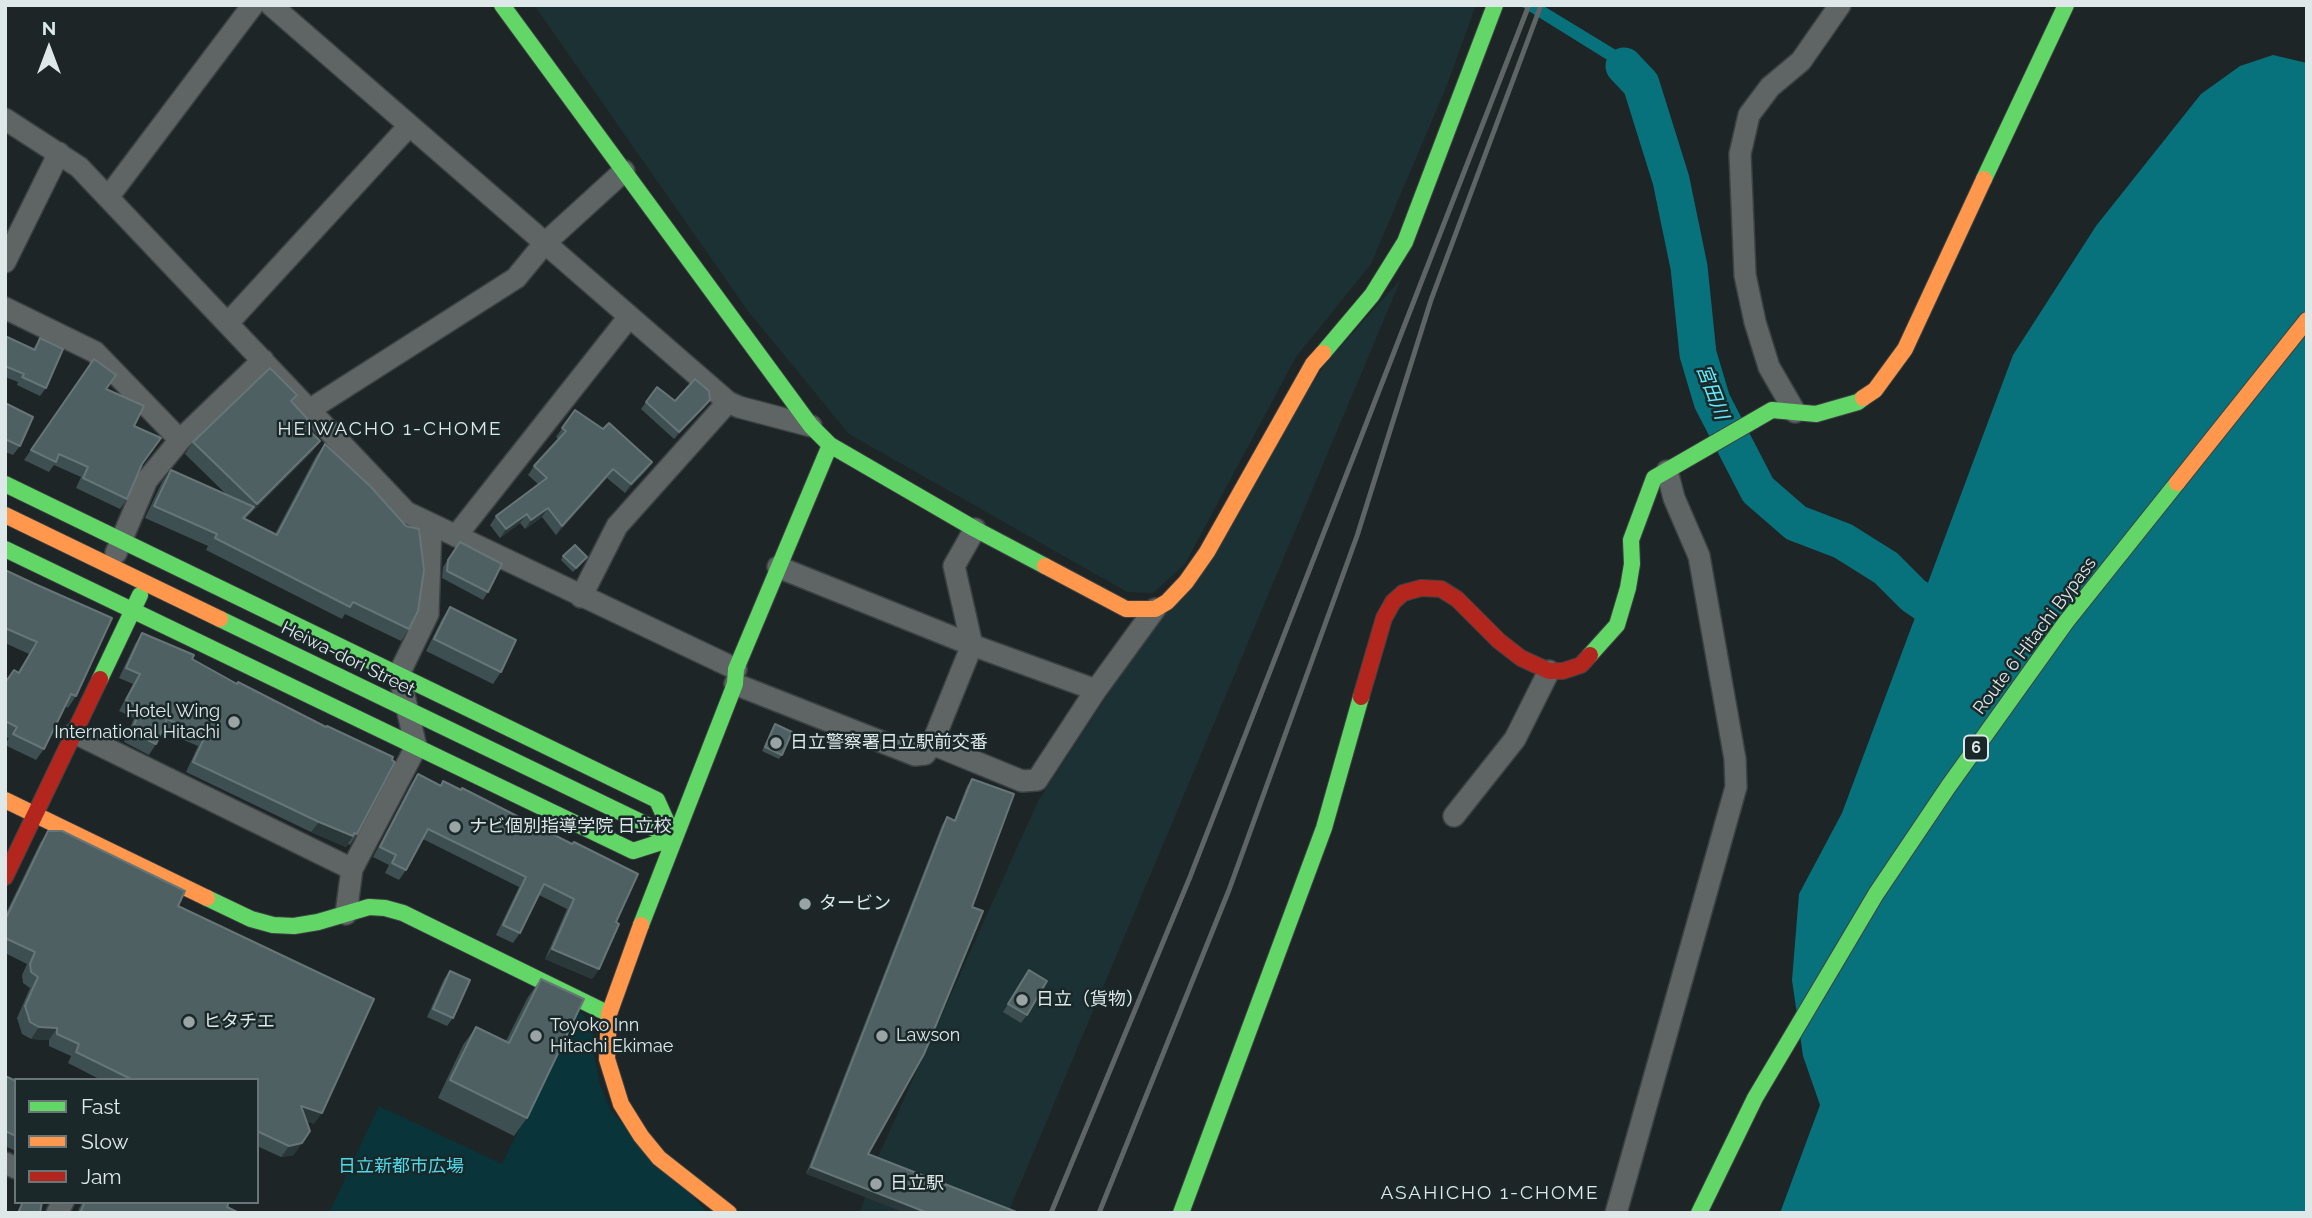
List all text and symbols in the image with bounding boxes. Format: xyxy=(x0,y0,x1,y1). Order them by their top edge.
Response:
north arrow xyxy=(14,14,84,84)
text: N xyxy=(42,17,56,39)
water label: 宮田川 xyxy=(1691,361,1733,423)
district label: HEIWACHO 1-CHOME xyxy=(279,418,501,440)
street label: Route 6 Hitachi Bypass xyxy=(1969,553,2101,719)
street label: Heiwa-dori Street xyxy=(278,617,418,701)
place label: Hotel Wing International Hitachi xyxy=(54,701,220,744)
marker: Hotel Wing International Hitachi xyxy=(226,714,242,730)
place label: 日立警察署日立駅前交番 xyxy=(790,732,988,754)
marker: 日立警察署日立駅前交番 xyxy=(768,735,784,751)
road number: 6 xyxy=(1964,736,1988,761)
place label: ナビ個別指導学院 日立校 xyxy=(469,816,672,838)
marker: ナビ個別指導学院 日立校 xyxy=(447,819,463,835)
place label: タービン xyxy=(819,893,891,915)
marker: タービン xyxy=(797,896,813,912)
place label: 日立（貨物） xyxy=(1036,989,1144,1011)
marker: 日立（貨物） xyxy=(1014,992,1030,1008)
place label: ヒタチエ xyxy=(203,1011,275,1033)
marker: ヒタチエ xyxy=(181,1014,197,1030)
place label: Toyoko Inn Hitachi Ekimae xyxy=(550,1015,673,1058)
place label: Lawson xyxy=(896,1025,960,1047)
marker: Toyoko Inn Hitachi Ekimae xyxy=(528,1028,544,1044)
marker: Lawson xyxy=(874,1028,890,1044)
legend xyxy=(14,1078,259,1204)
text: Fast xyxy=(81,1094,121,1119)
text: Slow xyxy=(81,1129,129,1154)
park label: 日立新都市広場 xyxy=(338,1156,464,1178)
text: Jam xyxy=(81,1164,122,1189)
place label: 日立駅 xyxy=(890,1173,944,1195)
marker: 日立駅 xyxy=(868,1176,884,1192)
district label: ASAHICHO 1-CHOME xyxy=(1382,1182,1598,1204)

